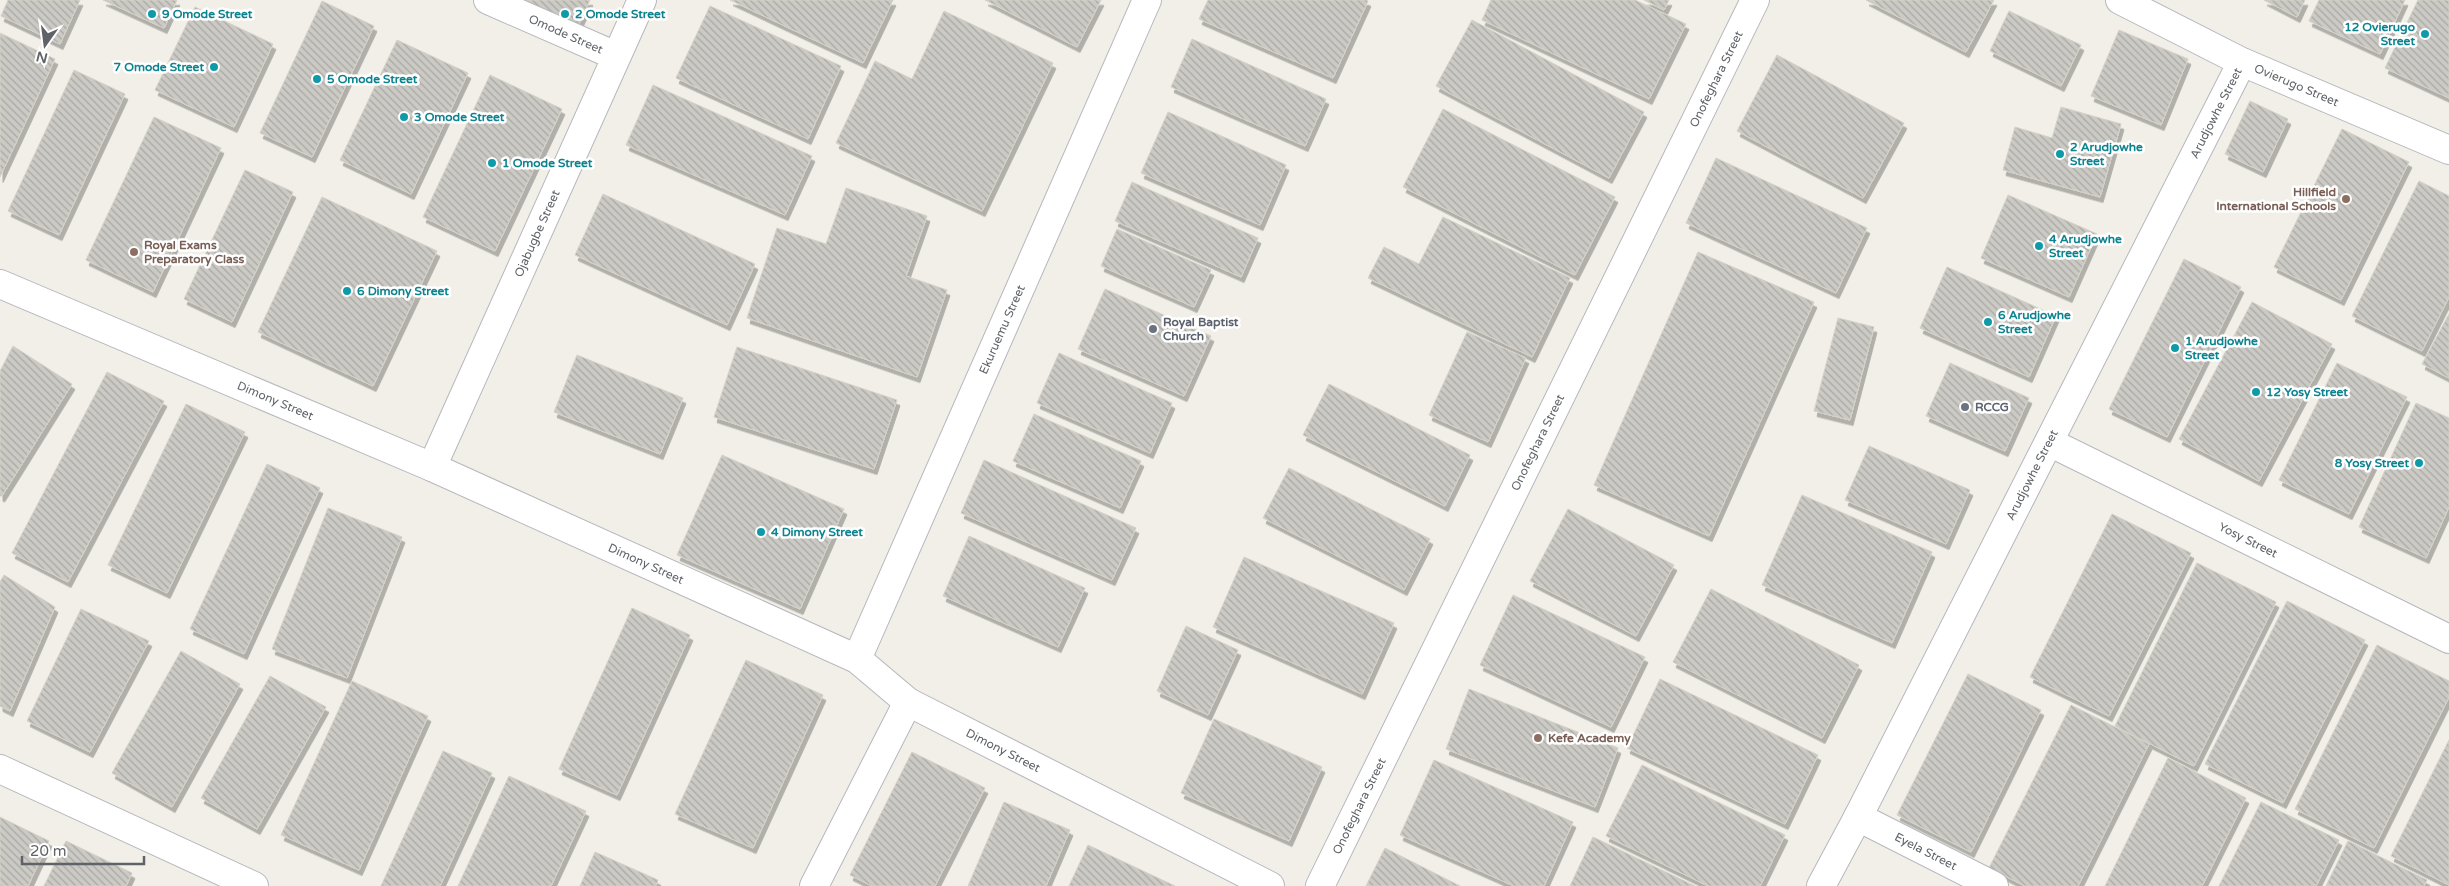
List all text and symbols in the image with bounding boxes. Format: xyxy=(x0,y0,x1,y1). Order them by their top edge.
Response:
place label: 9 Omode Street xyxy=(162,7,253,21)
place label: 2 Omode Street xyxy=(575,7,666,21)
marker: 9 Omode Street xyxy=(146,8,158,20)
marker: 2 Omode Street xyxy=(559,8,571,20)
street label: Omode Street xyxy=(527,12,606,57)
north arrow xyxy=(20,20,70,70)
place label: 12 Ovierugo Street xyxy=(2344,20,2415,48)
street label: Onofeghara Street xyxy=(1687,28,1746,130)
marker: 12 Ovierugo Street xyxy=(2419,28,2431,40)
text: N xyxy=(34,48,49,67)
place label: 7 Omode Street xyxy=(114,60,204,74)
marker: 7 Omode Street xyxy=(208,61,220,73)
street label: Ovierugo Street xyxy=(2252,61,2341,109)
street label: Arudjowhe Street xyxy=(2187,65,2245,161)
place label: 5 Omode Street xyxy=(327,72,418,86)
marker: 5 Omode Street xyxy=(311,73,323,85)
place label: 3 Omode Street xyxy=(414,110,505,124)
marker: 3 Omode Street xyxy=(398,111,410,123)
place label: 2 Arudjowhe Street xyxy=(2070,140,2143,168)
marker: 2 Arudjowhe Street xyxy=(2054,148,2066,160)
place label: 1 Omode Street xyxy=(502,156,593,170)
marker: 1 Omode Street xyxy=(486,157,498,169)
place label: Hillfield International Schools xyxy=(2216,185,2336,213)
street label: Ojabugbe Street xyxy=(511,188,563,279)
marker: Hillfield International Schools xyxy=(2340,193,2352,205)
place label: 4 Arudjowhe Street xyxy=(2049,232,2122,260)
place label: Royal Exams Preparatory Class xyxy=(144,238,244,267)
marker: 4 Arudjowhe Street xyxy=(2033,240,2045,252)
marker: Royal Exams Preparatory Class xyxy=(128,246,140,258)
street label: Ekuruemu Street xyxy=(976,282,1028,376)
place label: 6 Dimony Street xyxy=(357,284,449,299)
marker: 6 Dimony Street xyxy=(341,285,353,297)
place label: 6 Arudjowhe Street xyxy=(1998,308,2071,336)
place label: Royal Baptist Church xyxy=(1163,315,1239,343)
marker: 6 Arudjowhe Street xyxy=(1982,316,1994,328)
marker: Royal Baptist Church xyxy=(1147,323,1159,335)
place label: 1 Arudjowhe Street xyxy=(2185,334,2258,362)
marker: 1 Arudjowhe Street xyxy=(2169,342,2181,354)
street label: Dimony Street xyxy=(235,378,316,423)
place label: 12 Yosy Street xyxy=(2266,385,2348,400)
marker: 12 Yosy Street xyxy=(2250,386,2262,398)
street label: Onofeghara Street xyxy=(1508,392,1567,493)
place label: RCCG xyxy=(1975,400,2009,414)
marker: RCCG xyxy=(1959,401,1971,413)
street label: Arudjowhe Street xyxy=(2003,427,2061,523)
place label: 8 Yosy Street xyxy=(2335,456,2409,471)
marker: 8 Yosy Street xyxy=(2413,457,2425,469)
street label: Yosy Street xyxy=(2216,520,2280,561)
place label: 4 Dimony Street xyxy=(771,525,863,540)
marker: 4 Dimony Street xyxy=(755,526,767,538)
street label: Dimony Street xyxy=(606,541,686,587)
street label: Dimony Street xyxy=(964,726,1043,775)
place label: Kefe Academy xyxy=(1548,731,1631,746)
marker: Kefe Academy xyxy=(1532,732,1544,744)
street label: Onofeghara Street xyxy=(1330,755,1389,857)
street label: Eyela Street xyxy=(1892,830,1960,873)
scale bar xyxy=(22,834,145,866)
text: 20 m xyxy=(30,842,67,860)

